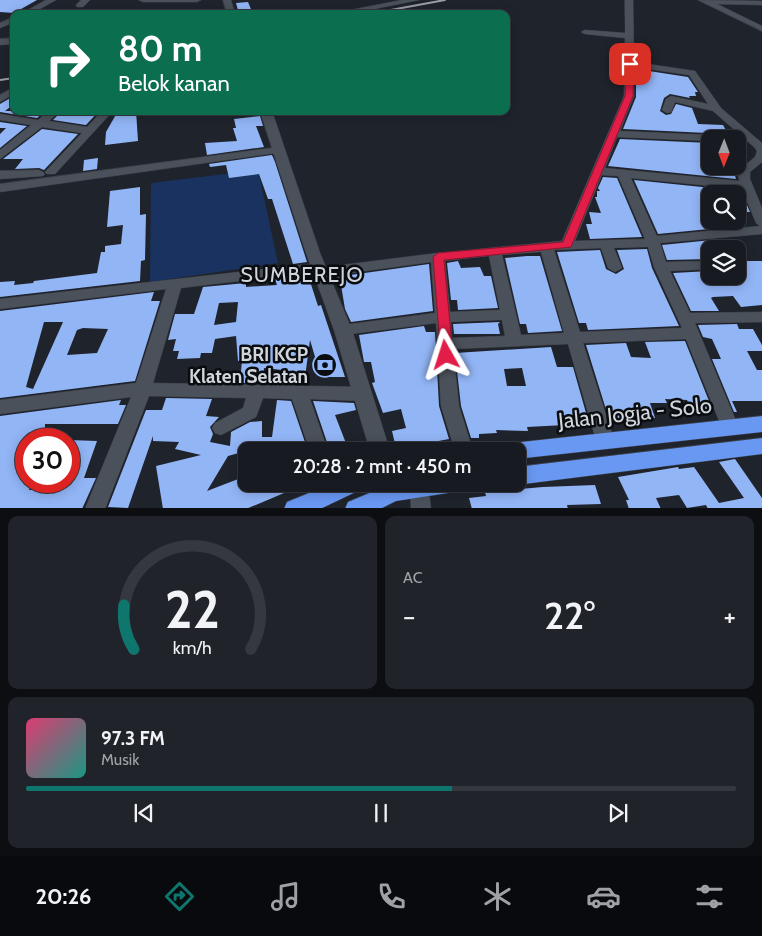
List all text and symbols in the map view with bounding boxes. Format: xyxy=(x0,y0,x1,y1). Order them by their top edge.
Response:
text: 80 m xyxy=(118,27,202,70)
icon: right xyxy=(35,30,100,95)
pin xyxy=(609,43,651,85)
icon: arrive xyxy=(616,50,644,78)
text: Belok kanan xyxy=(118,70,230,97)
north arrow xyxy=(701,130,746,175)
map controls xyxy=(701,130,746,285)
button: search xyxy=(701,185,746,230)
button: layers xyxy=(701,240,746,285)
district label: SUMBEREJO xyxy=(240,262,364,287)
position arrow xyxy=(419,328,471,380)
place label: BRI KCP Klaten Selatan xyxy=(189,343,308,388)
bank icon: BRI KCP Klaten Selatan xyxy=(312,352,338,378)
street label: Jalan Jogja - Solo xyxy=(556,392,713,435)
speed limit sign: 30 xyxy=(15,428,80,493)
text: 20:28 · 2 mnt · 450 m xyxy=(293,455,471,478)
text: AC xyxy=(403,568,423,587)
text: 22 xyxy=(165,578,220,641)
text: 22° xyxy=(544,592,595,639)
text: − xyxy=(403,599,415,633)
text: + xyxy=(724,599,736,633)
text: km/h xyxy=(173,637,212,658)
text: 97.3 FM xyxy=(101,727,165,750)
text: Musik xyxy=(101,750,139,769)
icon: previous xyxy=(130,799,158,827)
icon: pause xyxy=(367,799,395,827)
icon: next xyxy=(604,799,632,827)
icon: directions xyxy=(162,879,197,914)
icon: music xyxy=(268,879,303,914)
icon: phone xyxy=(374,879,409,914)
icon: climate xyxy=(480,879,515,914)
icon: car xyxy=(586,879,621,914)
icon: filters xyxy=(692,879,727,914)
text: 20:26 xyxy=(35,883,91,910)

